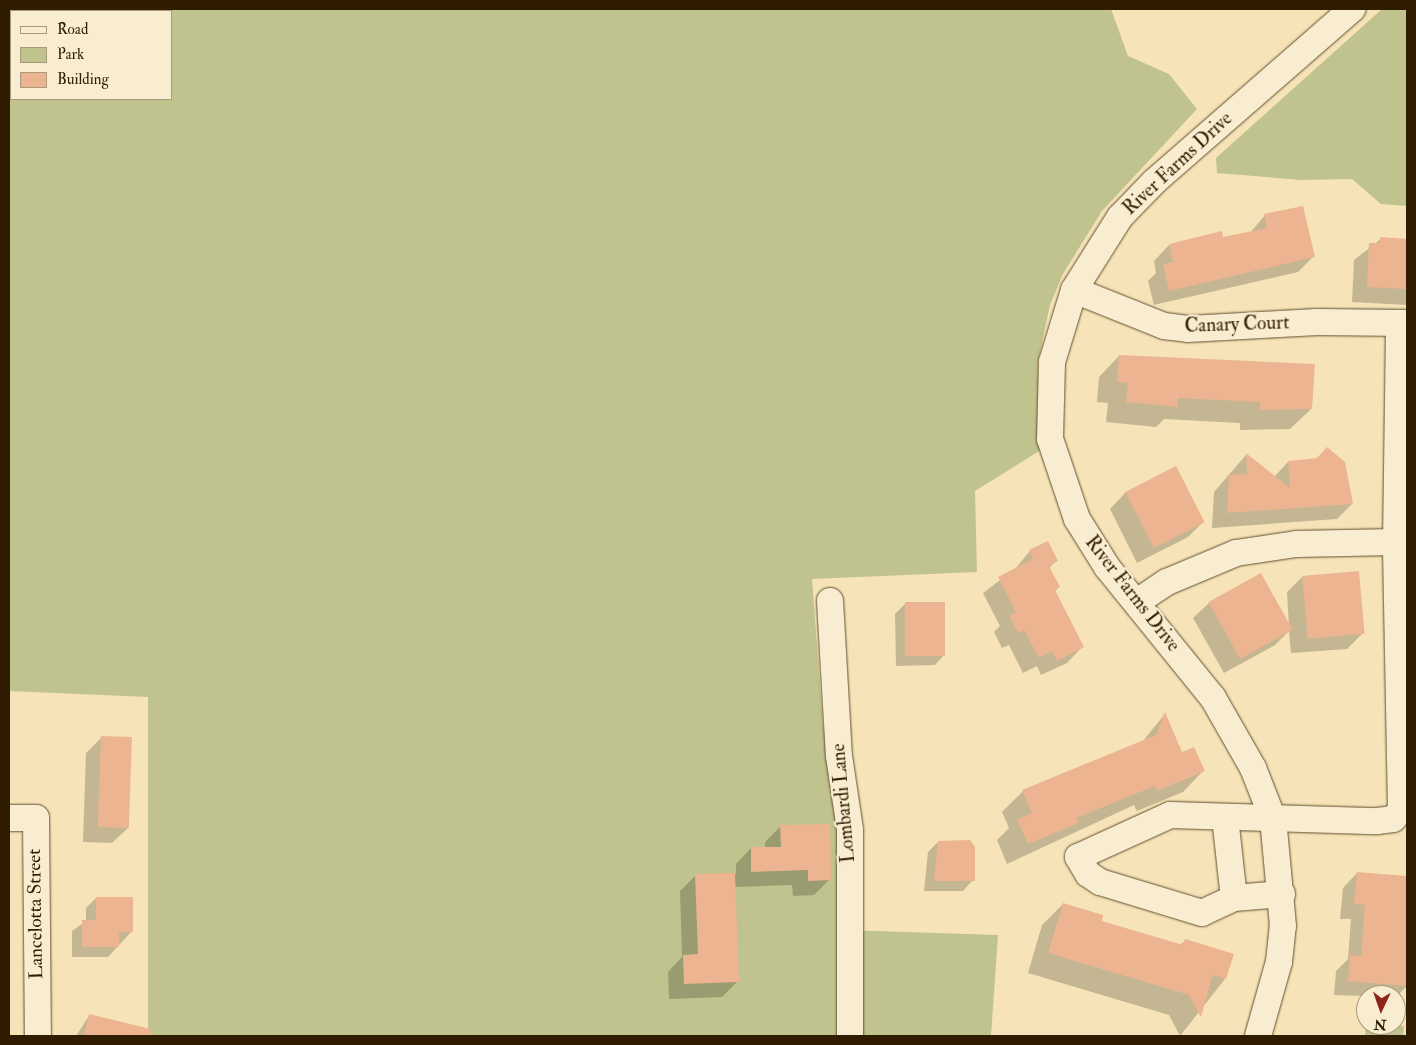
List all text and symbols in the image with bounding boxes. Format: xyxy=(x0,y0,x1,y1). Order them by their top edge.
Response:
legend xyxy=(10,10,172,100)
text: Road xyxy=(57,20,88,39)
text: Park xyxy=(57,45,84,64)
text: Building xyxy=(57,70,109,89)
street label: River Farms Drive xyxy=(1119,108,1237,220)
street label: Canary Court xyxy=(1184,312,1290,338)
street label: River Farms Drive xyxy=(1080,532,1184,656)
street label: Lombardi Lane xyxy=(827,742,861,864)
street label: Lancelotta Street xyxy=(23,848,49,980)
north arrow xyxy=(1356,985,1406,1035)
text: N xyxy=(1374,1016,1387,1033)

